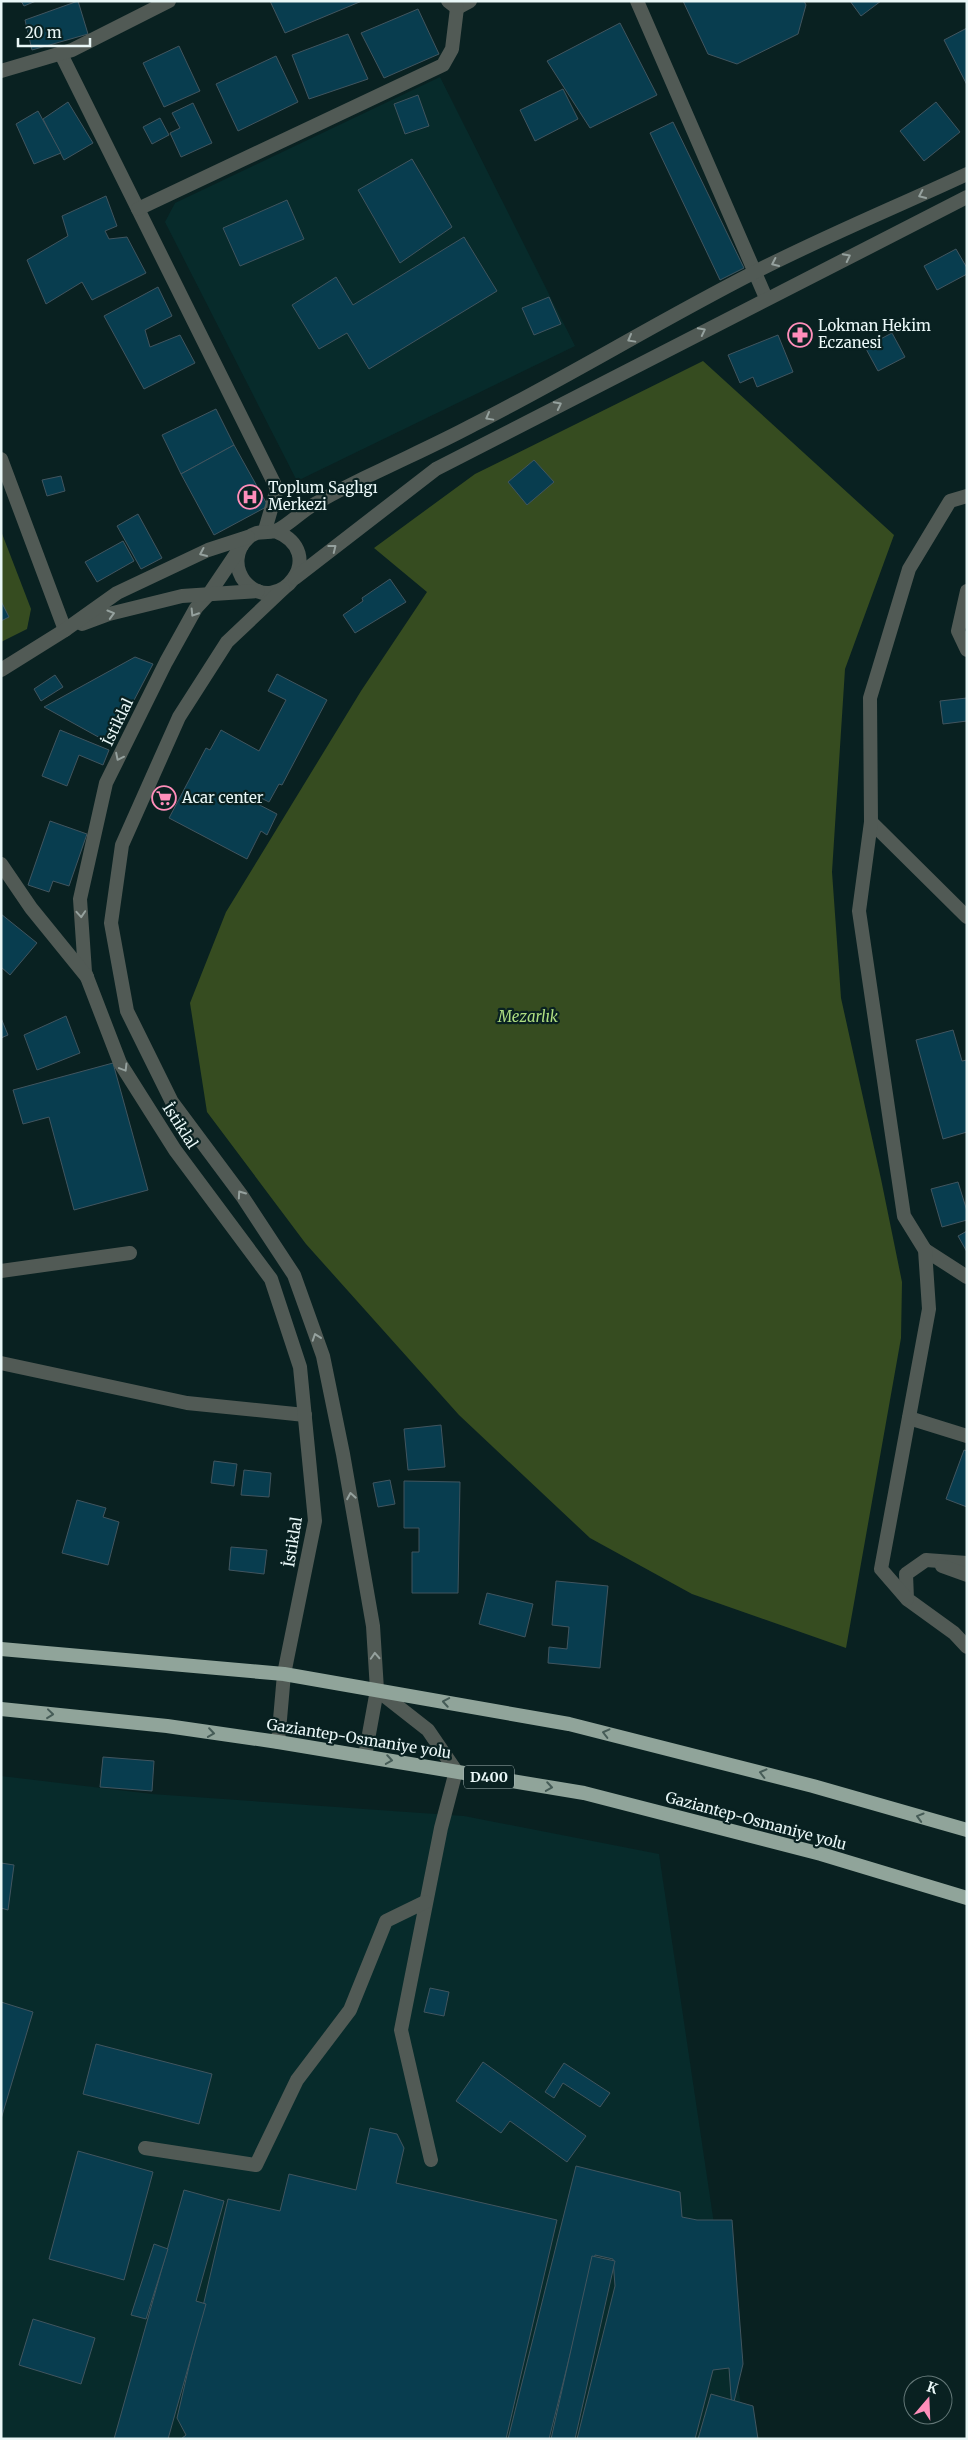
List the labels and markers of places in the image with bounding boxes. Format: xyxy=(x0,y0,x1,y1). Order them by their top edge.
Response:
place label: Lokman Hekim Eczanesi xyxy=(818,316,931,352)
pharmacy icon: Lokman Hekim Eczanesi xyxy=(787,322,813,348)
place label: Toplum Saglıgı Merkezi xyxy=(268,478,378,514)
hospital icon: Toplum Saglıgı Merkezi xyxy=(237,484,263,510)
supermarket icon: Acar center xyxy=(151,785,177,811)
place label: Acar center xyxy=(181,788,264,807)

